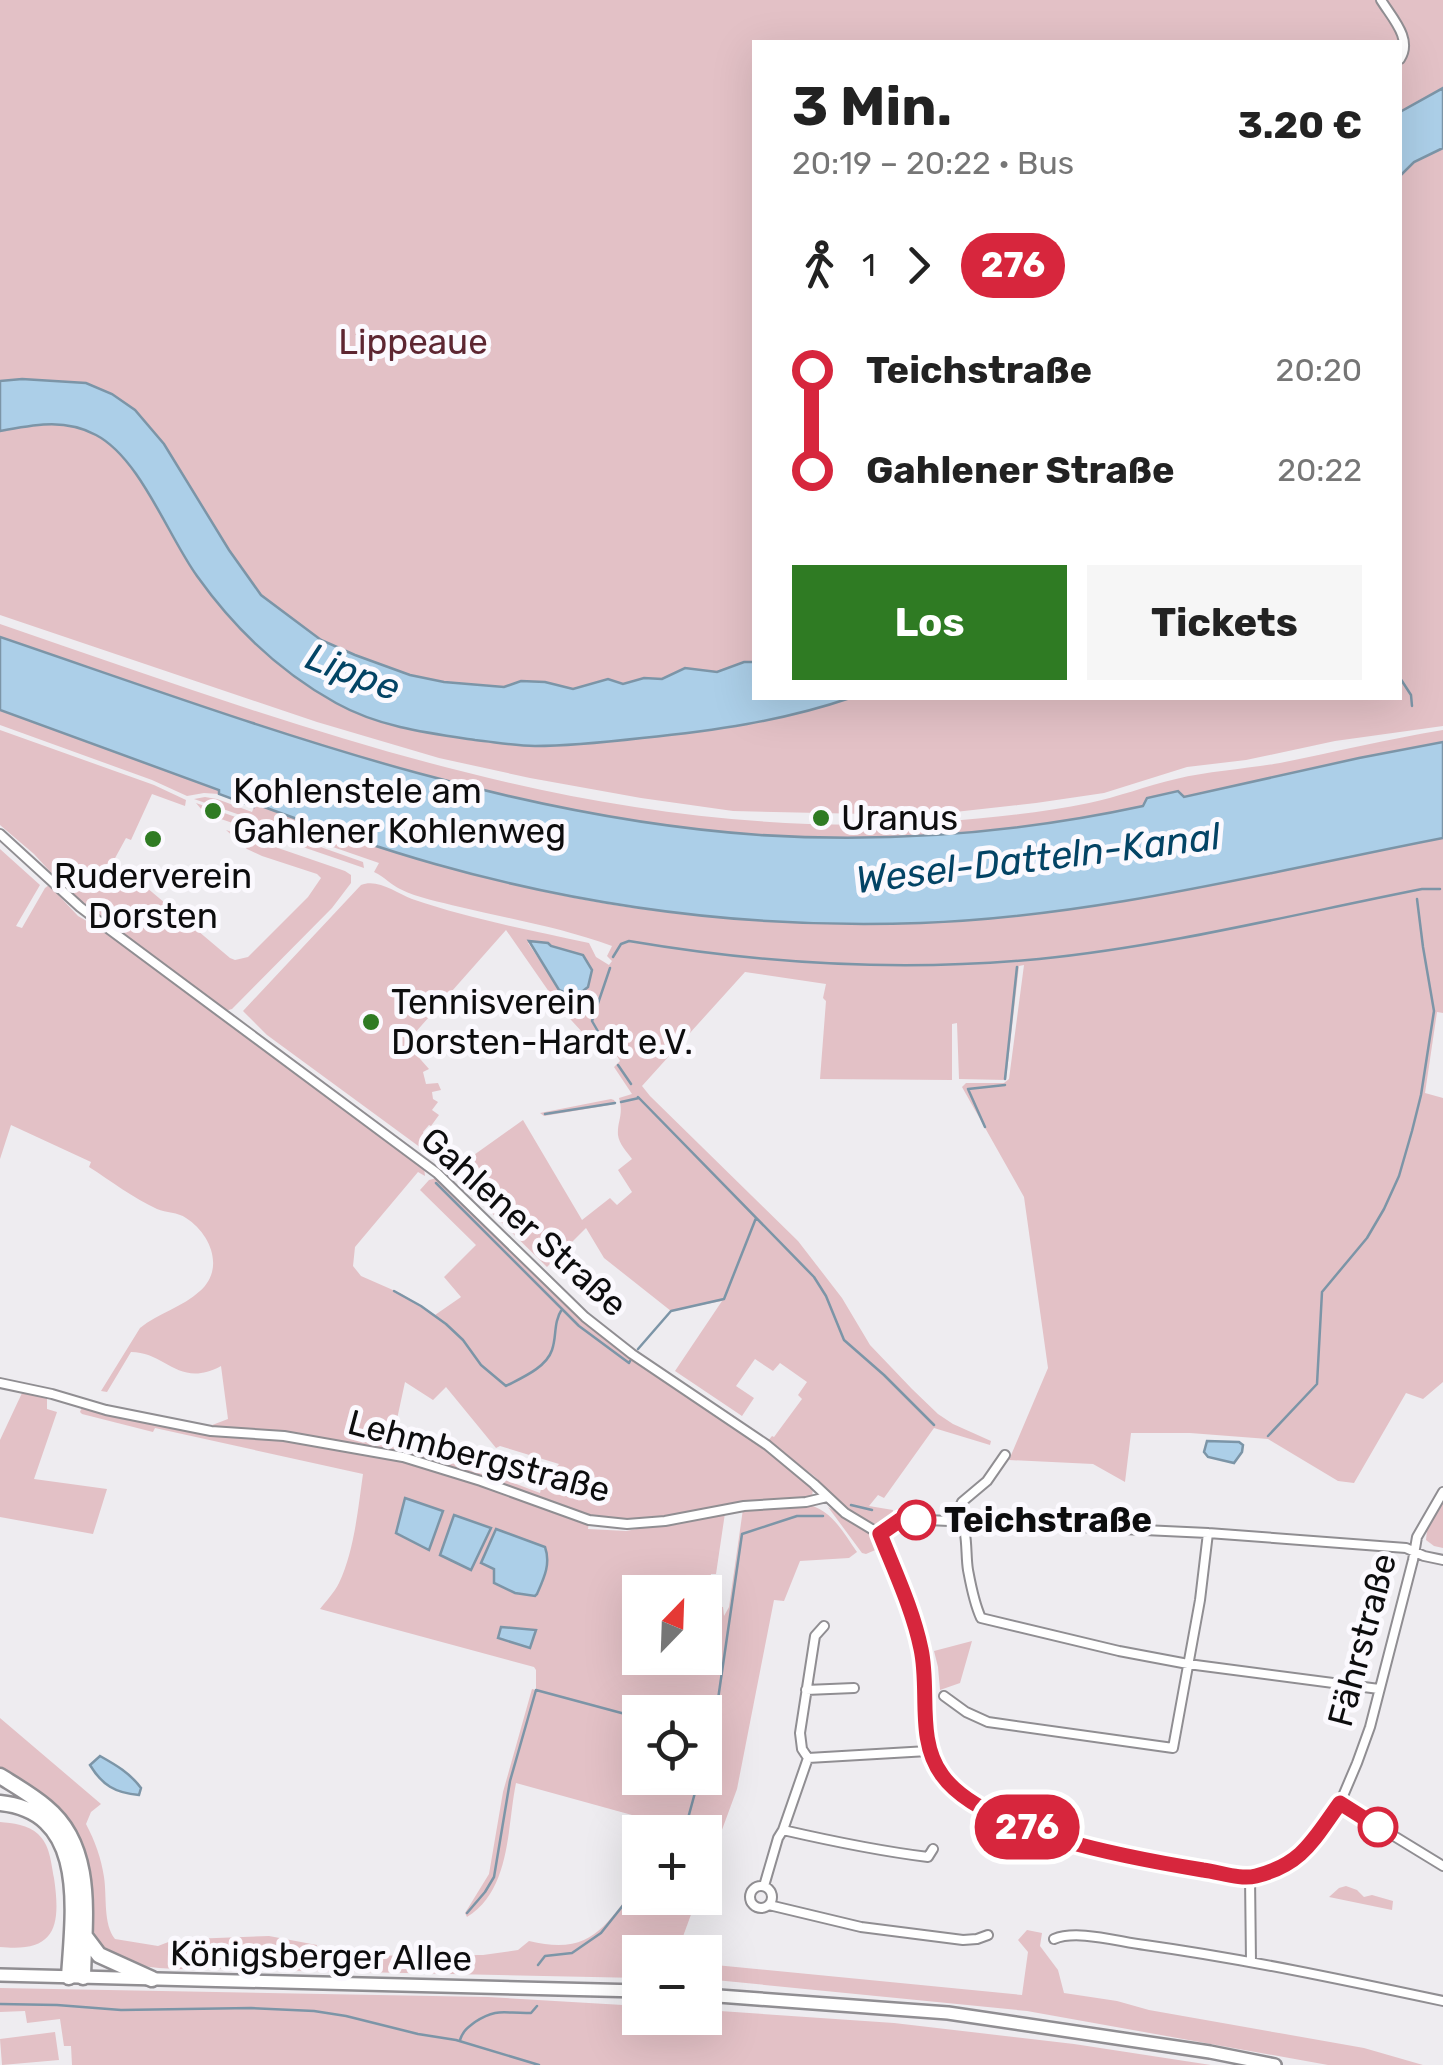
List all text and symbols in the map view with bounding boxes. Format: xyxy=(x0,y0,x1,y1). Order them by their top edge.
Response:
text: 3 Min. xyxy=(792,74,952,139)
text: 3.20 € xyxy=(1238,102,1362,148)
text: 20:19 – 20:22 · Bus xyxy=(792,144,1074,182)
icon: walk xyxy=(792,238,847,293)
icon: forward xyxy=(891,238,946,293)
text: 276 xyxy=(981,244,1045,286)
text: 1 xyxy=(862,246,876,284)
park label: Lippeaue xyxy=(338,321,488,363)
text: Teichstraße xyxy=(866,347,1092,393)
text: 20:20 xyxy=(1276,351,1362,389)
text: Gahlener Straße xyxy=(866,447,1175,493)
text: 20:22 xyxy=(1277,451,1362,489)
button: Los xyxy=(792,565,1067,680)
button: Tickets xyxy=(1087,565,1362,680)
water label: Lippe xyxy=(300,633,406,711)
place label: Kohlenstele am Gahlener Kohlenweg xyxy=(233,770,566,852)
place label: Uranus xyxy=(841,797,958,839)
marker: Kohlenstele am Gahlener Kohlenweg xyxy=(202,800,224,822)
marker: Uranus xyxy=(810,807,832,829)
water label: Wesel-Datteln-Kanal xyxy=(853,813,1224,903)
marker: Ruderverein Dorsten xyxy=(142,828,164,850)
place label: Ruderverein Dorsten xyxy=(54,855,252,937)
place label: Tennisverein Dorsten-Hardt e.V. xyxy=(391,981,693,1063)
marker: Tennisverein Dorsten-Hardt e.V. xyxy=(360,1011,382,1033)
street label: Gahlener Straße xyxy=(412,1119,636,1325)
street label: Lehmbergstraße xyxy=(343,1401,615,1511)
place label: Teichstraße xyxy=(944,1499,1152,1541)
marker: Teichstraße xyxy=(897,1501,935,1539)
street label: Fährstraße xyxy=(1319,1549,1405,1731)
north arrow xyxy=(622,1575,722,1675)
map controls xyxy=(622,1575,722,2035)
button: locate xyxy=(622,1695,722,1795)
line badge: 276 xyxy=(970,1794,1084,1860)
text: 276 xyxy=(995,1806,1059,1848)
unlabelled marker xyxy=(1359,1808,1397,1846)
button: + xyxy=(622,1815,722,1915)
street label: Königsberger Allee xyxy=(170,1932,472,1980)
button: − xyxy=(622,1935,722,2035)

